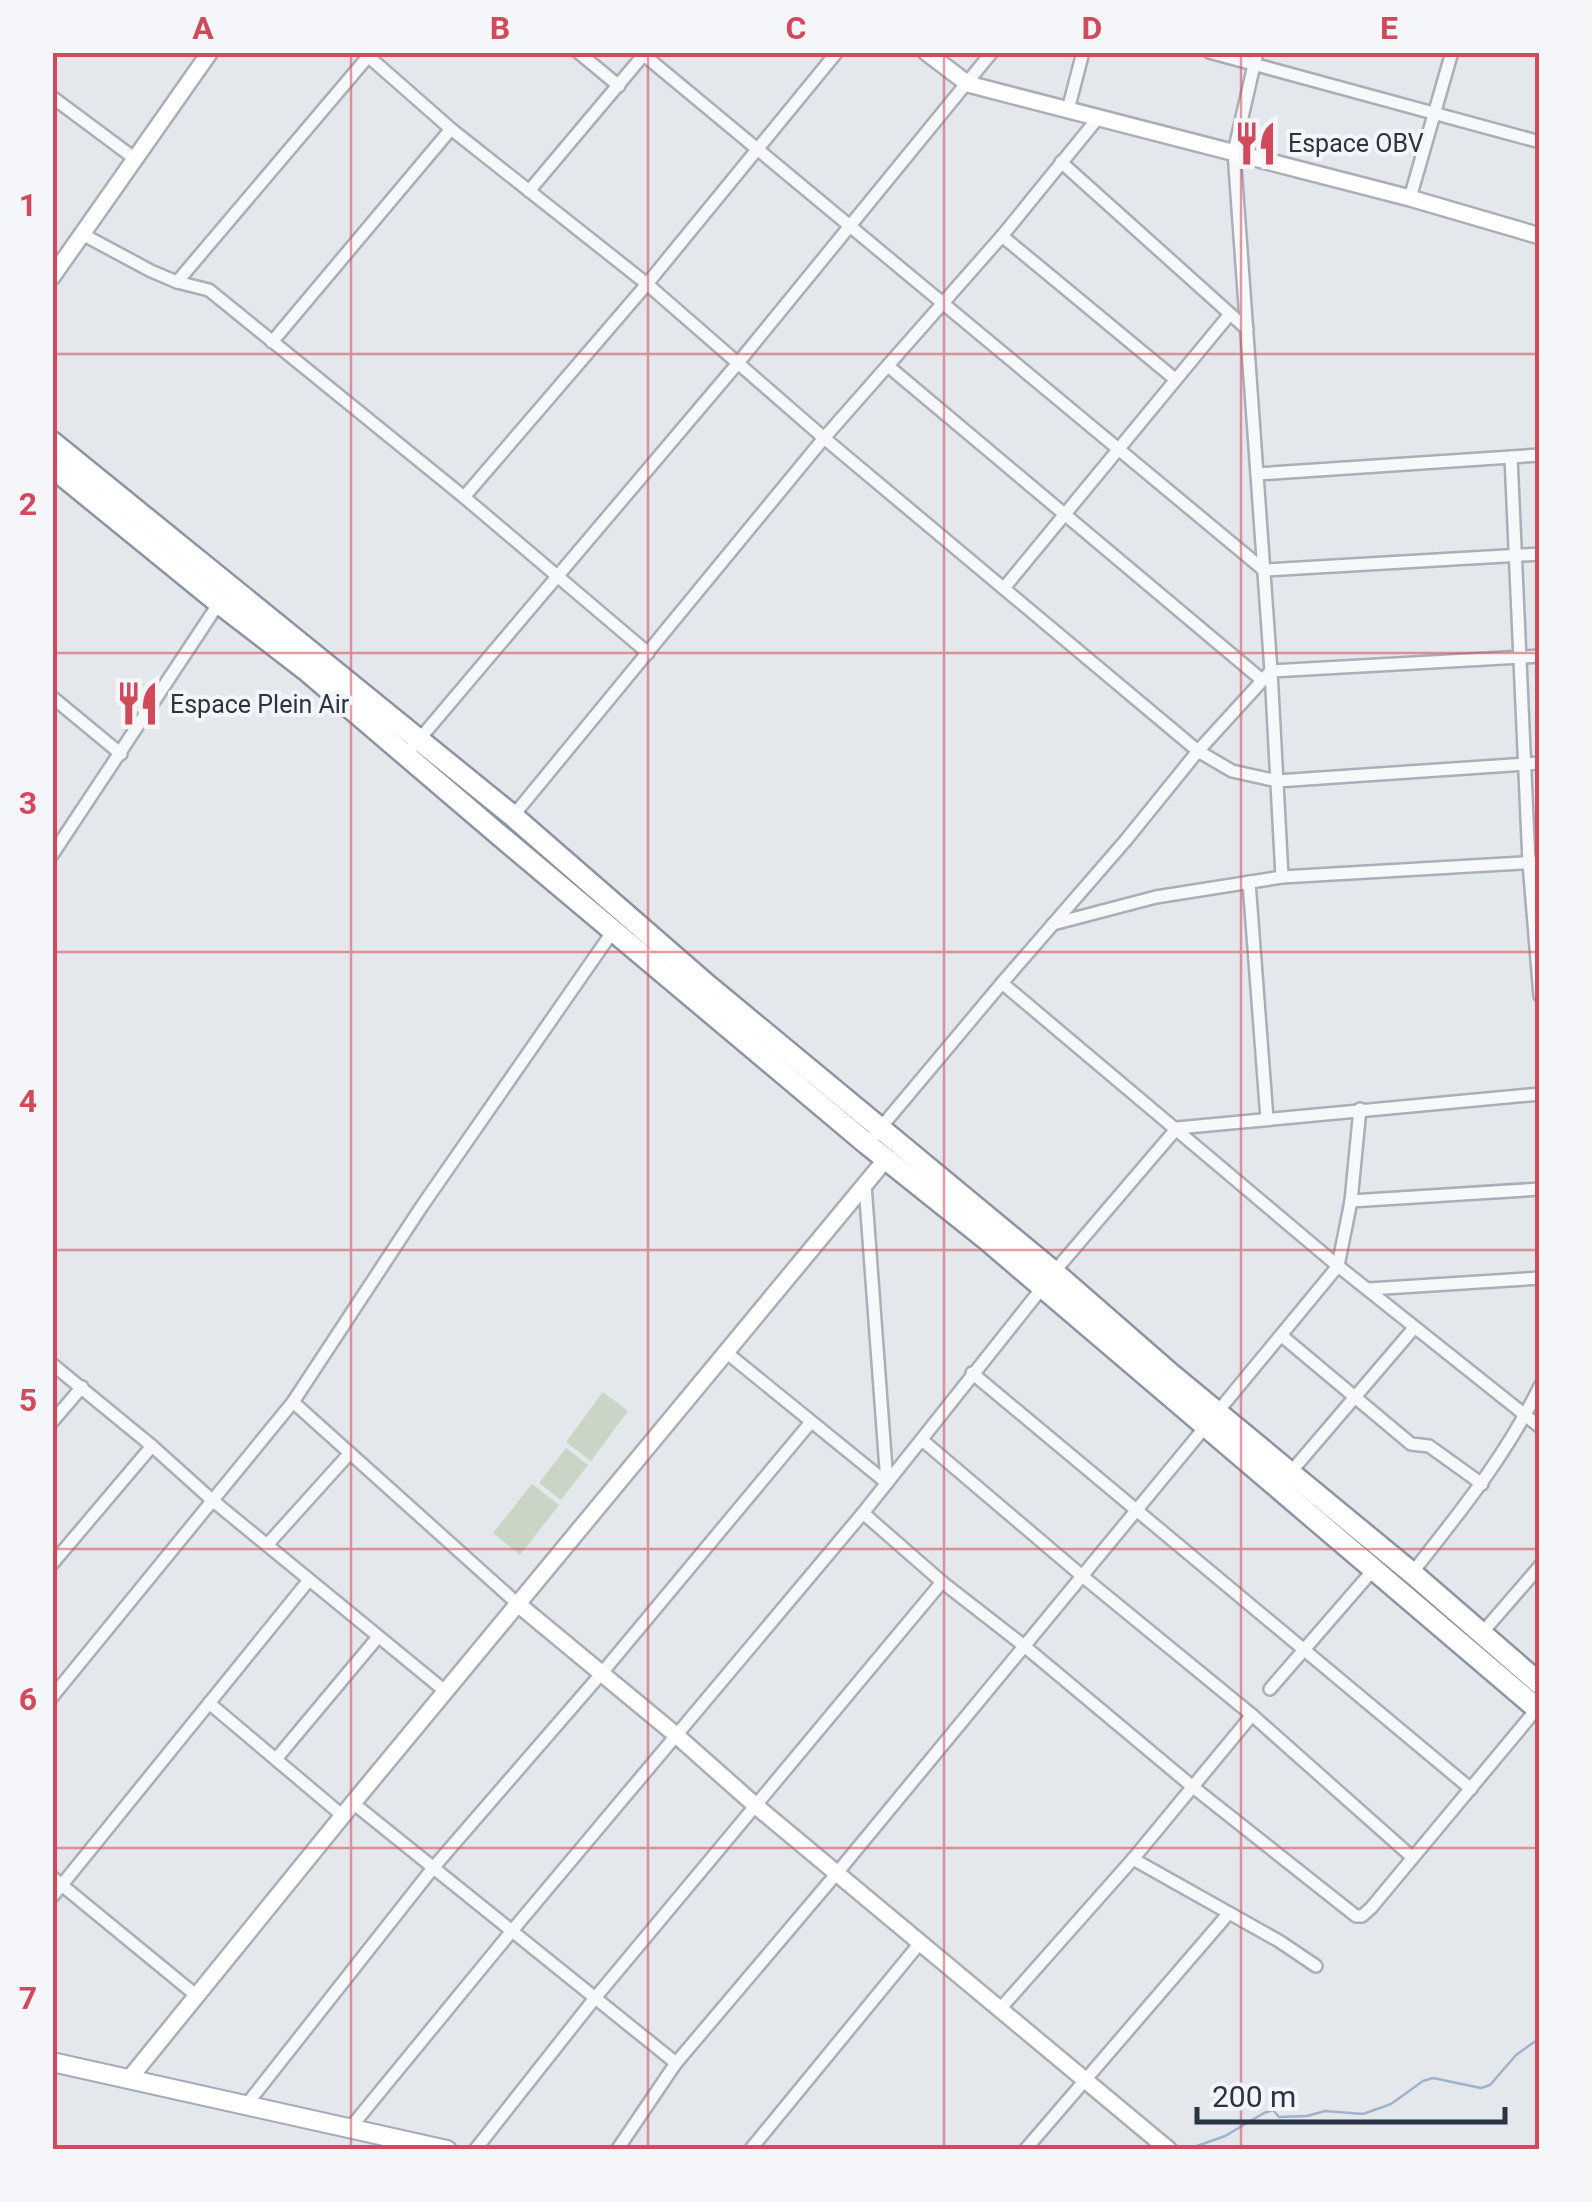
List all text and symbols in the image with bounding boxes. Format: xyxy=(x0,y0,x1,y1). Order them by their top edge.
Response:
text: A xyxy=(192,9,214,47)
text: B xyxy=(490,9,510,47)
text: C xyxy=(786,9,806,47)
text: D xyxy=(1082,9,1102,47)
text: E xyxy=(1380,9,1398,47)
restaurant icon: Espace OBV xyxy=(1231,119,1279,167)
place label: Espace OBV xyxy=(1288,129,1424,158)
text: 1 xyxy=(19,186,37,224)
text: 2 xyxy=(19,485,37,523)
restaurant icon: Espace Plein Air xyxy=(113,680,161,728)
place label: Espace Plein Air xyxy=(170,690,350,719)
text: 3 xyxy=(19,784,37,822)
text: 4 xyxy=(19,1082,37,1120)
text: 5 xyxy=(19,1381,37,1419)
text: 6 xyxy=(19,1680,37,1718)
text: 7 xyxy=(19,1979,37,2017)
scale bar xyxy=(1197,2062,1504,2124)
text: 200 m xyxy=(1212,2079,1296,2114)

